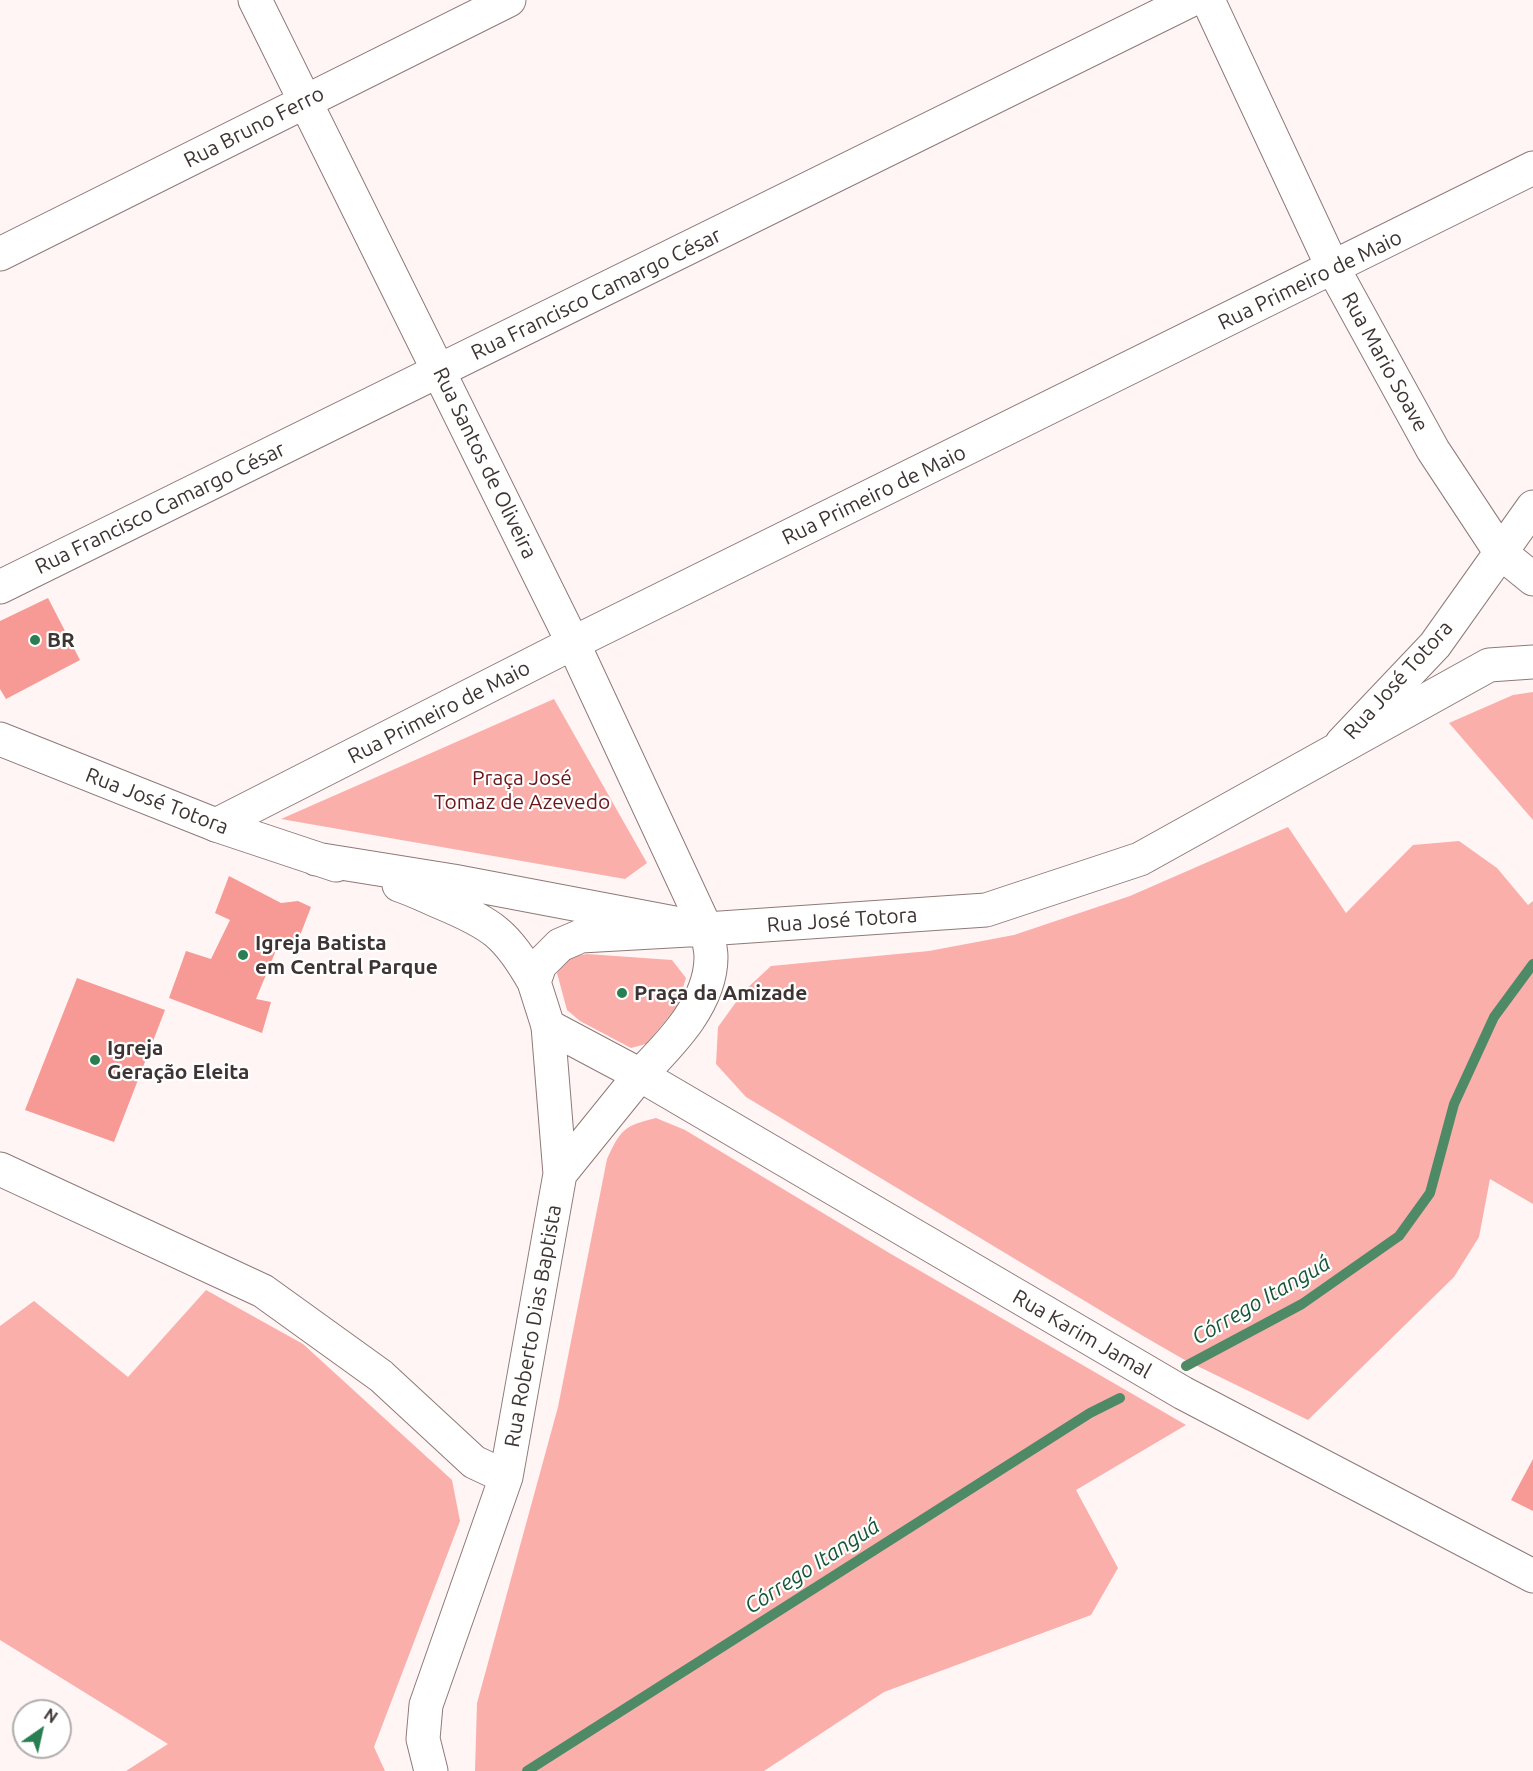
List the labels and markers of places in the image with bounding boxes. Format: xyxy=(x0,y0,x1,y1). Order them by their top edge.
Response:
place label: BR xyxy=(47,627,75,653)
marker: BR xyxy=(28,633,42,647)
place label: Igreja Batista em Central Parque xyxy=(255,930,438,980)
marker: Igreja Batista em Central Parque xyxy=(236,948,250,962)
place label: Praça da Amizade xyxy=(634,980,807,1006)
marker: Praça da Amizade xyxy=(615,986,629,1000)
place label: Igreja Geração Eleita xyxy=(107,1035,249,1085)
marker: Igreja Geração Eleita xyxy=(88,1053,102,1067)

